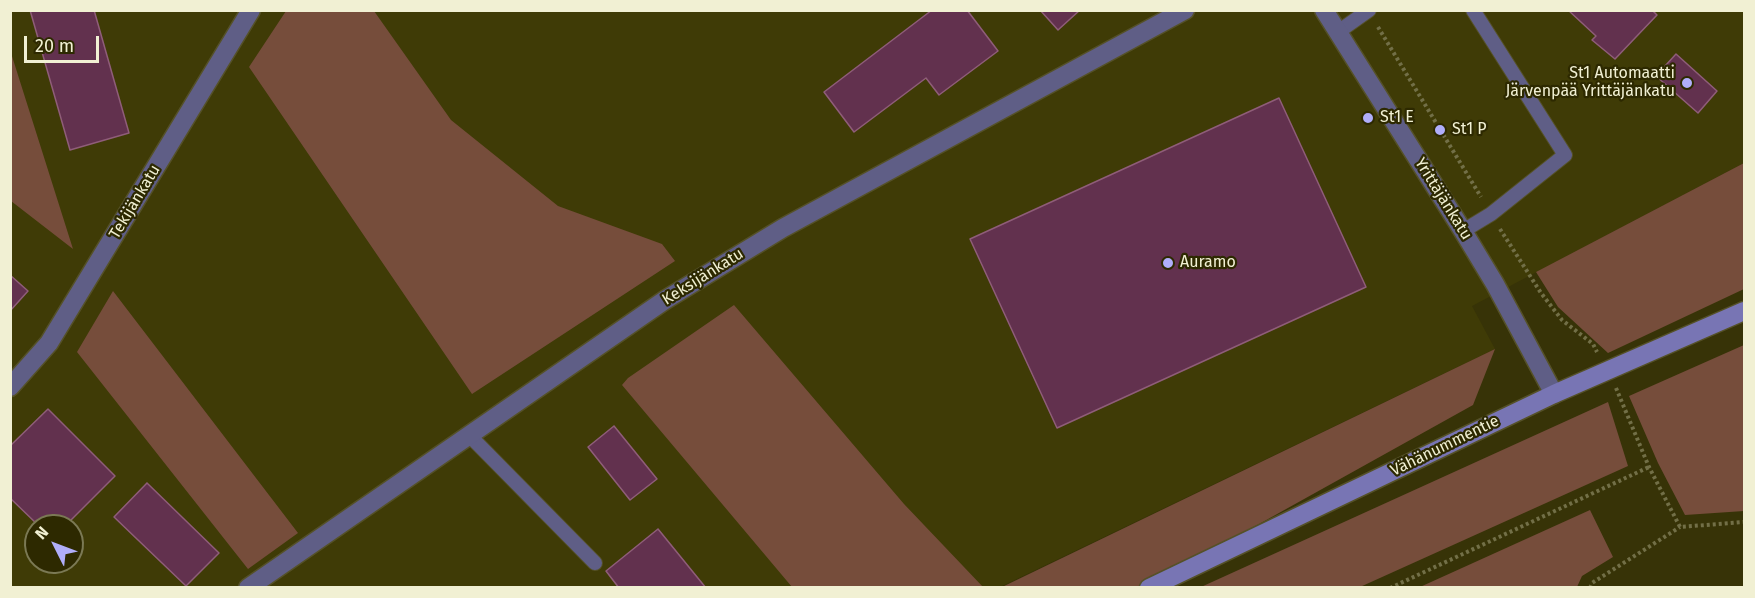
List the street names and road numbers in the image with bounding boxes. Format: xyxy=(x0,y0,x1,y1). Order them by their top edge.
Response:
street label: Yrittäjänkatu xyxy=(1410,154,1476,244)
street label: Tekijänkatu xyxy=(105,161,165,243)
street label: Keksijänkatu xyxy=(659,244,747,310)
street label: Vähänummentie xyxy=(1388,411,1502,481)

